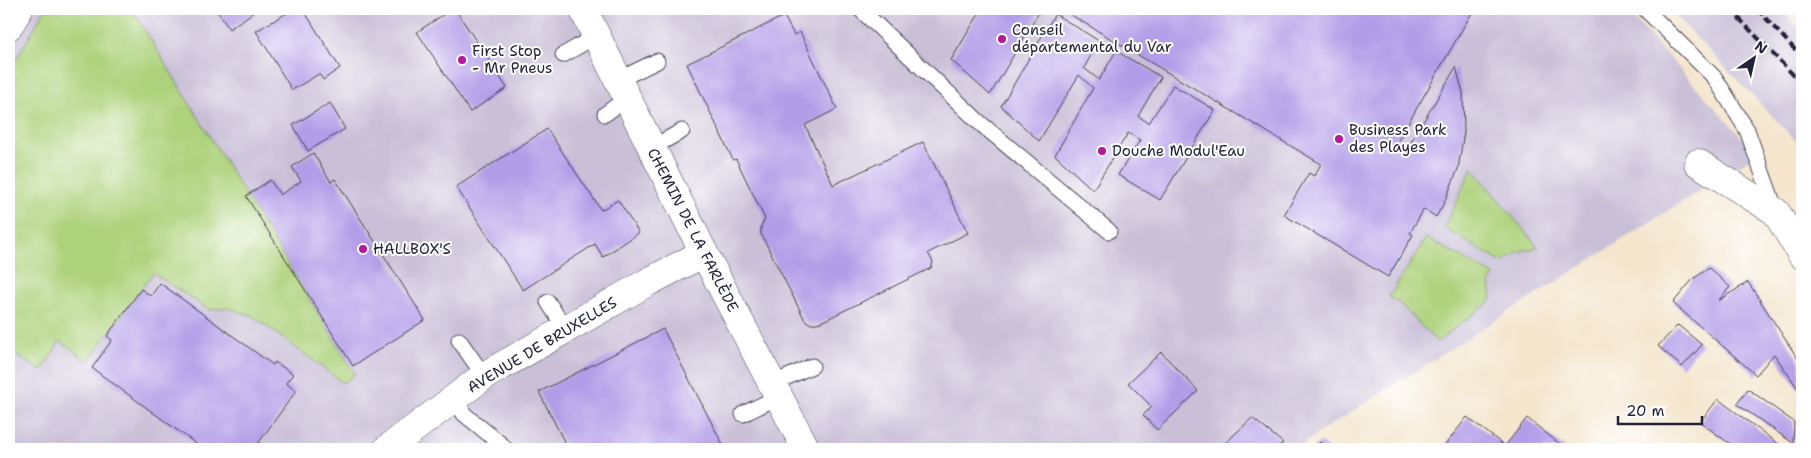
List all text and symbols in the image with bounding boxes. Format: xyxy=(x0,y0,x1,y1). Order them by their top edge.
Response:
place label: Conseil départemental du Var xyxy=(1012,20,1172,57)
north arrow xyxy=(1728,32,1778,82)
marker: Conseil départemental du Var xyxy=(996,33,1008,45)
text: N xyxy=(1752,37,1771,58)
place label: First Stop - Mr Pneus xyxy=(472,41,553,78)
marker: First Stop - Mr Pneus xyxy=(456,54,468,66)
place label: Business Park des Playes xyxy=(1349,120,1447,157)
marker: Business Park des Playes xyxy=(1333,133,1345,145)
place label: Douche Modul'Eau xyxy=(1112,141,1245,161)
street label: CHEMIN DE LA FARLÈDE xyxy=(643,144,744,315)
marker: Douche Modul'Eau xyxy=(1096,145,1108,157)
place label: HALLBOX'S xyxy=(373,239,451,259)
marker: HALLBOX'S xyxy=(357,243,369,255)
street label: AVENUE DE BRUXELLES xyxy=(463,292,621,398)
scale bar xyxy=(1618,393,1702,425)
text: 20 m xyxy=(1626,401,1665,421)

